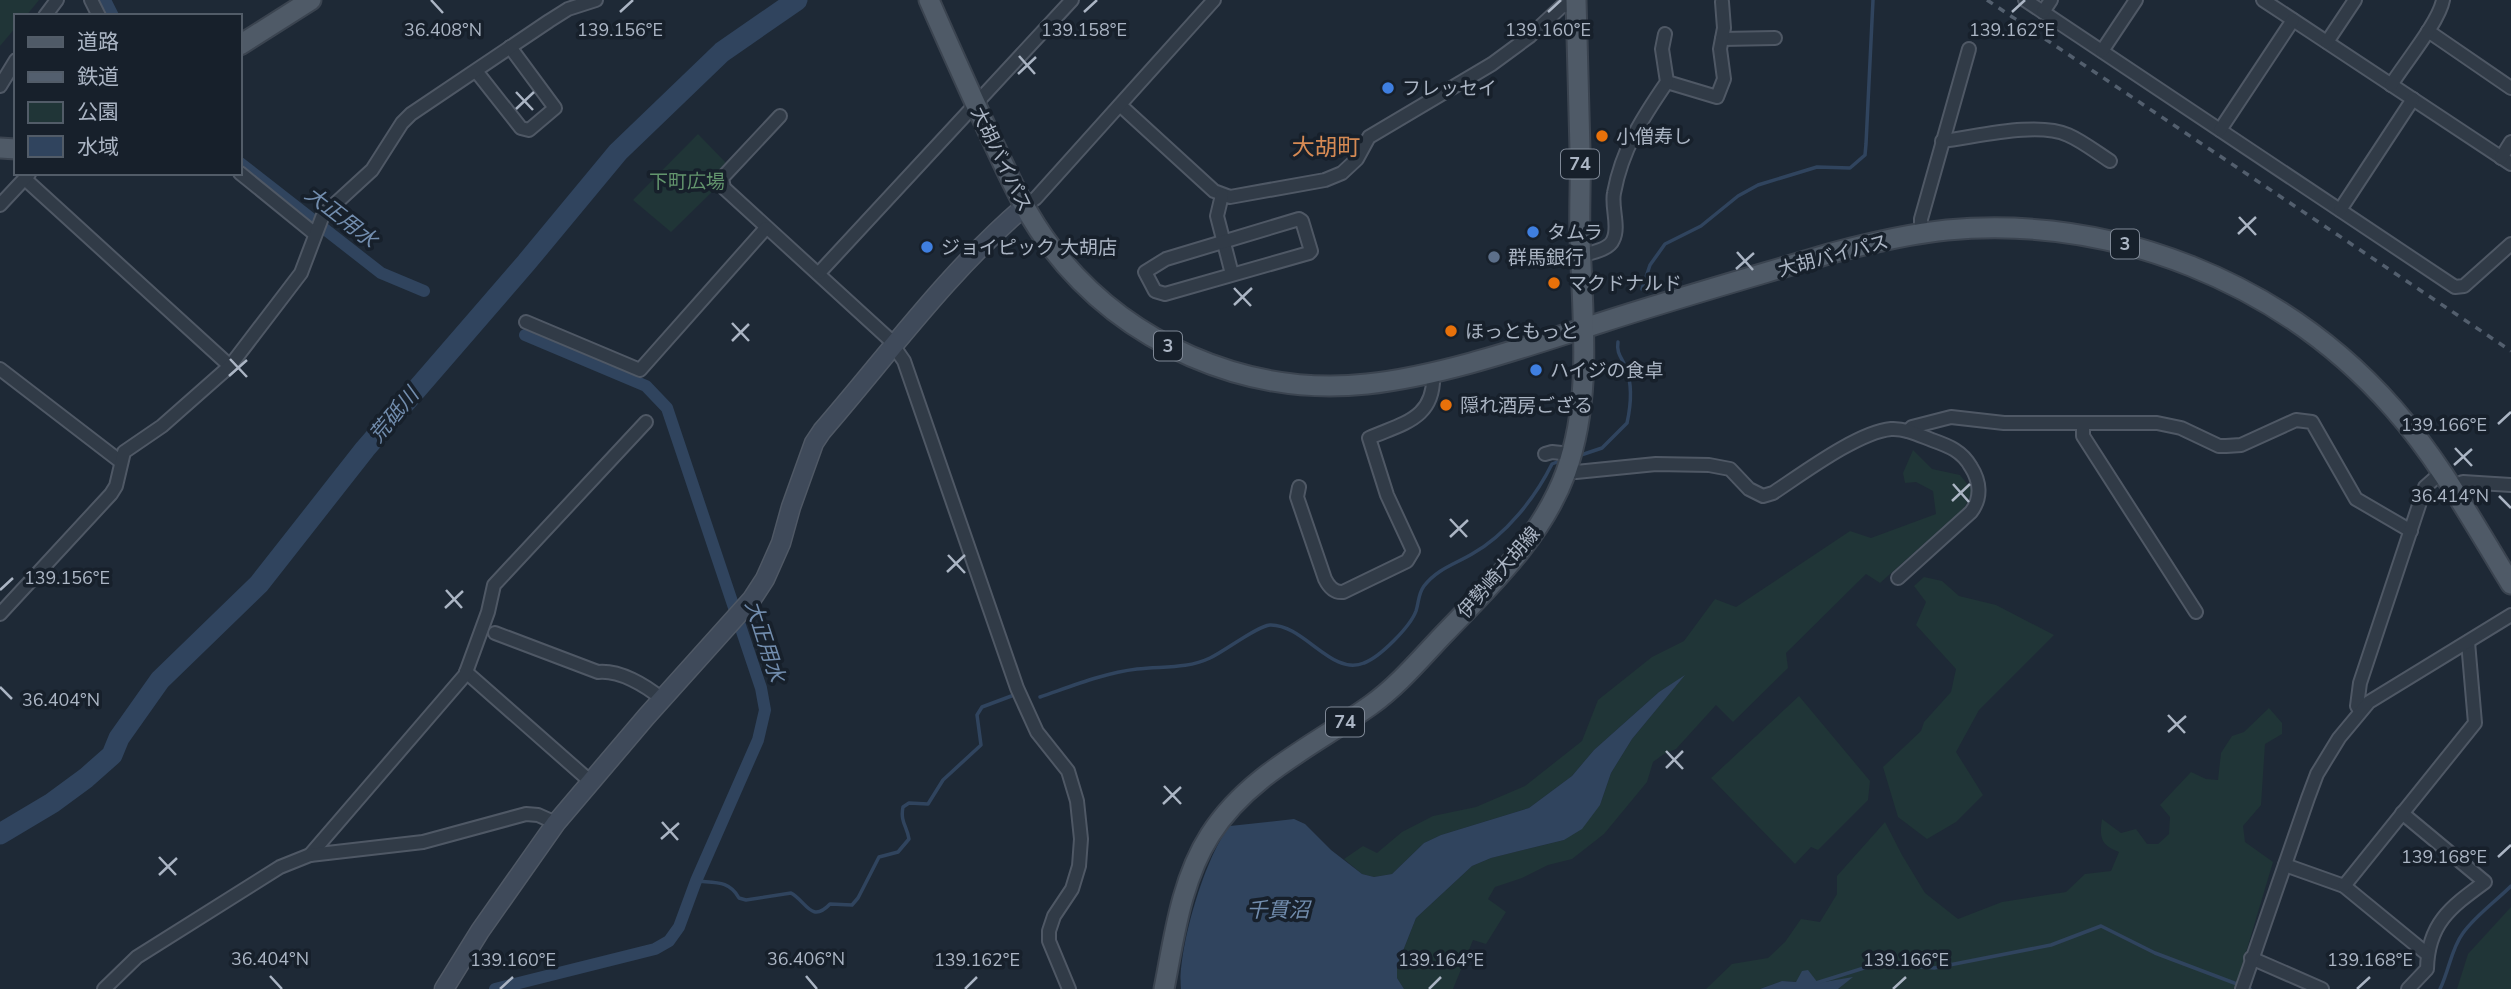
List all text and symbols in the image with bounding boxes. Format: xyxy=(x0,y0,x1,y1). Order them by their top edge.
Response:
legend xyxy=(14,14,242,175)
text: 36.408°N xyxy=(404,18,482,42)
text: 139.156°E xyxy=(577,18,663,42)
text: 139.158°E xyxy=(1041,18,1127,42)
text: 139.160°E xyxy=(1505,18,1591,42)
text: 139.162°E xyxy=(1969,18,2055,42)
text: 道路 xyxy=(77,28,119,56)
text: 鉄道 xyxy=(77,63,119,91)
place label: フレッセイ xyxy=(1402,76,1497,102)
marker: フレッセイ xyxy=(1380,80,1396,96)
text: 公園 xyxy=(77,98,119,126)
street label: 大胡バイパス xyxy=(965,103,1038,216)
place label: 小僧寿し xyxy=(1616,124,1692,150)
marker: 小僧寿し xyxy=(1594,128,1610,144)
district label: 大胡町 xyxy=(1292,132,1361,163)
text: 水域 xyxy=(77,133,119,161)
road number: 74 xyxy=(1561,149,1599,178)
park label: 下町広場 xyxy=(649,169,725,195)
water label: 大正用水 xyxy=(299,180,384,255)
place label: タムラ xyxy=(1547,220,1603,246)
marker: タムラ xyxy=(1525,224,1541,240)
street label: 大胡バイパス xyxy=(1775,229,1892,283)
road number: 3 xyxy=(2111,230,2139,258)
place label: ジョイピック 大胡店 xyxy=(941,235,1117,261)
marker: ジョイピック 大胡店 xyxy=(919,239,935,255)
place label: 群馬銀行 xyxy=(1508,245,1584,271)
marker: 群馬銀行 xyxy=(1486,249,1502,265)
place label: マクドナルド xyxy=(1568,271,1682,297)
marker: マクドナルド xyxy=(1546,275,1562,291)
place label: ほっともっと xyxy=(1465,319,1579,345)
marker: ほっともっと xyxy=(1443,323,1459,339)
road number: 3 xyxy=(1154,332,1182,360)
place label: ハイジの食卓 xyxy=(1550,358,1664,384)
marker: ハイジの食卓 xyxy=(1528,362,1544,378)
water label: 荒砥川 xyxy=(363,380,426,448)
place label: 隠れ酒房ござる xyxy=(1460,393,1593,419)
marker: 隠れ酒房ござる xyxy=(1438,397,1454,413)
text: 139.166°E xyxy=(2401,413,2487,437)
text: 36.414°N xyxy=(2411,484,2489,508)
street label: 伊勢崎大胡線 xyxy=(1452,521,1546,624)
text: 139.156°E xyxy=(24,566,110,590)
water label: 大正用水 xyxy=(739,597,792,687)
text: 36.404°N xyxy=(22,688,100,712)
road number: 74 xyxy=(1326,708,1364,736)
text: 139.168°E xyxy=(2401,845,2487,869)
water label: 千貫沼 xyxy=(1247,896,1312,924)
text: 36.404°N xyxy=(231,947,309,971)
text: 36.406°N xyxy=(767,947,845,971)
text: 139.160°E xyxy=(470,948,556,972)
text: 139.162°E xyxy=(934,948,1020,972)
text: 139.164°E xyxy=(1398,948,1484,972)
text: 139.166°E xyxy=(1863,948,1949,972)
text: 139.168°E xyxy=(2327,948,2413,972)

